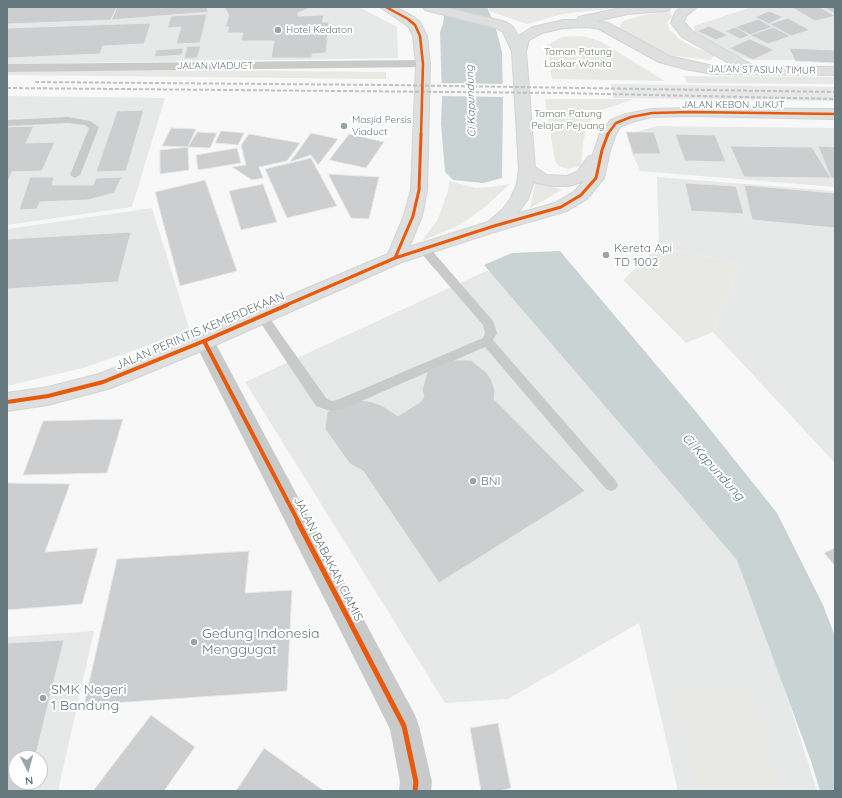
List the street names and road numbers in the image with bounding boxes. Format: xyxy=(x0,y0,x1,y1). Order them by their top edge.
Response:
street label: JALAN VIADUCT xyxy=(177,60,253,72)
street label: JALAN STASIUN TIMUR xyxy=(708,63,816,77)
street label: JALAN KEBON JUKUT xyxy=(681,99,785,111)
street label: JALAN PERINTIS KEMERDEKAAN xyxy=(113,289,287,373)
street label: JALAN BABAKAN CIAMIS xyxy=(290,494,366,624)

